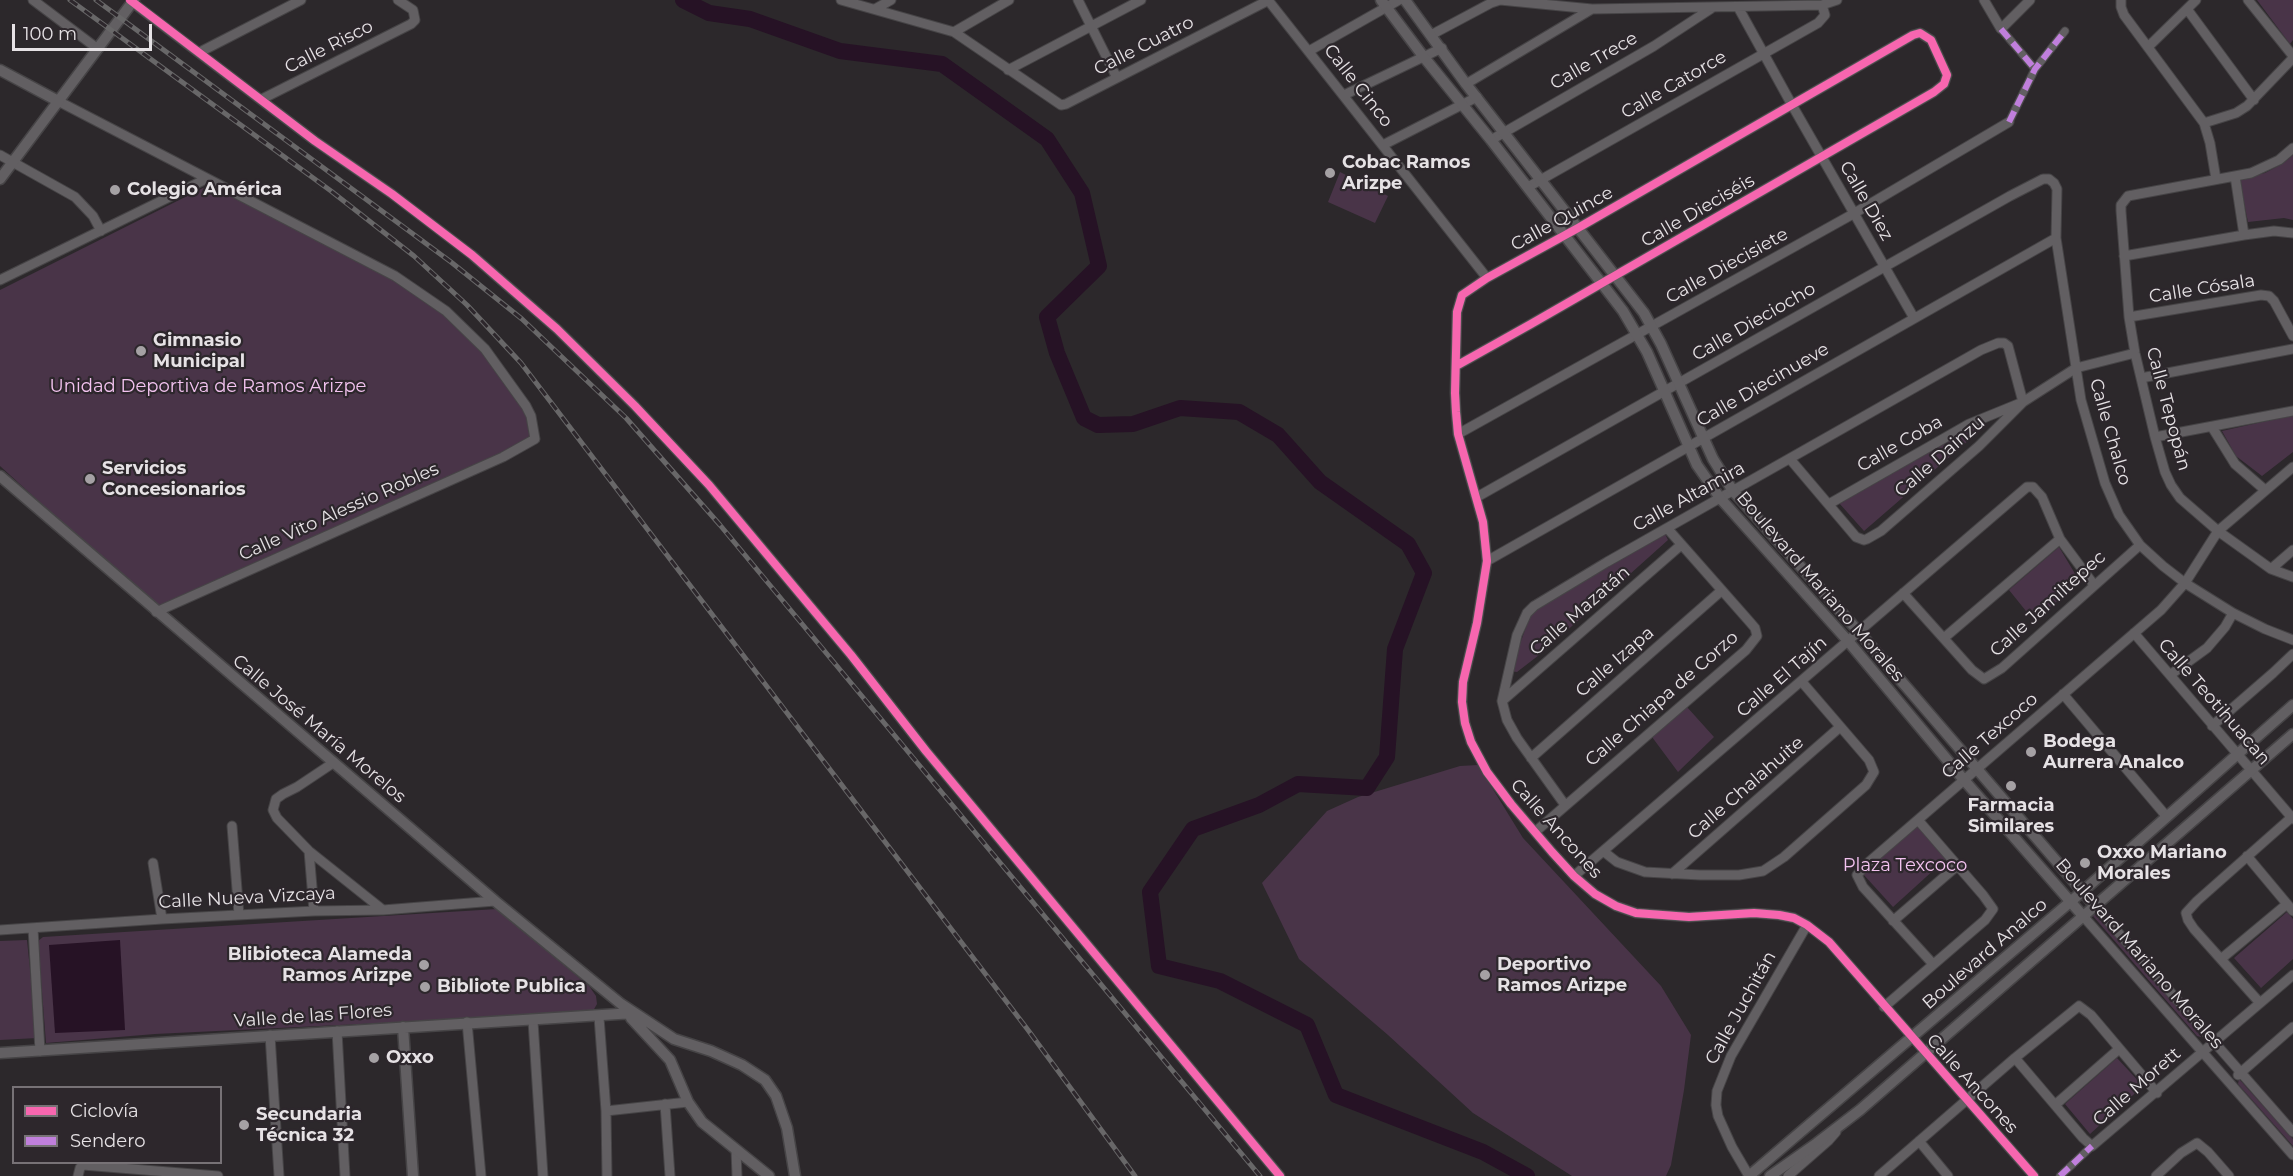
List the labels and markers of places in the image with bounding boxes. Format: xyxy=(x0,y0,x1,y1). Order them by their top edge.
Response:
place label: Cobac Ramos Arizpe xyxy=(1342,152,1470,195)
marker: Cobac Ramos Arizpe xyxy=(1323,166,1337,180)
place label: Colegio América xyxy=(127,179,282,201)
marker: Colegio América xyxy=(108,183,122,197)
place label: Gimnasio Municipal xyxy=(153,330,245,372)
marker: Gimnasio Municipal xyxy=(134,344,148,358)
place label: Servicios Concesionarios xyxy=(102,458,246,500)
marker: Servicios Concesionarios xyxy=(83,472,97,486)
place label: Bodega Aurrera Analco xyxy=(2043,731,2184,774)
marker: Bodega Aurrera Analco xyxy=(2024,745,2038,759)
marker: Farmacia Similares xyxy=(2004,779,2018,793)
place label: Farmacia Similares xyxy=(1967,795,2055,838)
place label: Oxxo Mariano Morales xyxy=(2097,842,2227,884)
marker: Oxxo Mariano Morales xyxy=(2078,856,2092,870)
place label: Blibioteca Alameda Ramos Arizpe xyxy=(228,944,412,986)
place label: Deportivo Ramos Arizpe xyxy=(1497,954,1627,996)
marker: Blibioteca Alameda Ramos Arizpe xyxy=(417,958,431,972)
marker: Deportivo Ramos Arizpe xyxy=(1478,968,1492,982)
place label: Bibliote Publica xyxy=(437,976,586,998)
marker: Bibliote Publica xyxy=(418,980,432,994)
place label: Oxxo xyxy=(386,1047,434,1069)
marker: Oxxo xyxy=(367,1051,381,1065)
place label: Secundaria Técnica 32 xyxy=(256,1104,362,1146)
marker: Secundaria Técnica 32 xyxy=(237,1118,251,1132)

